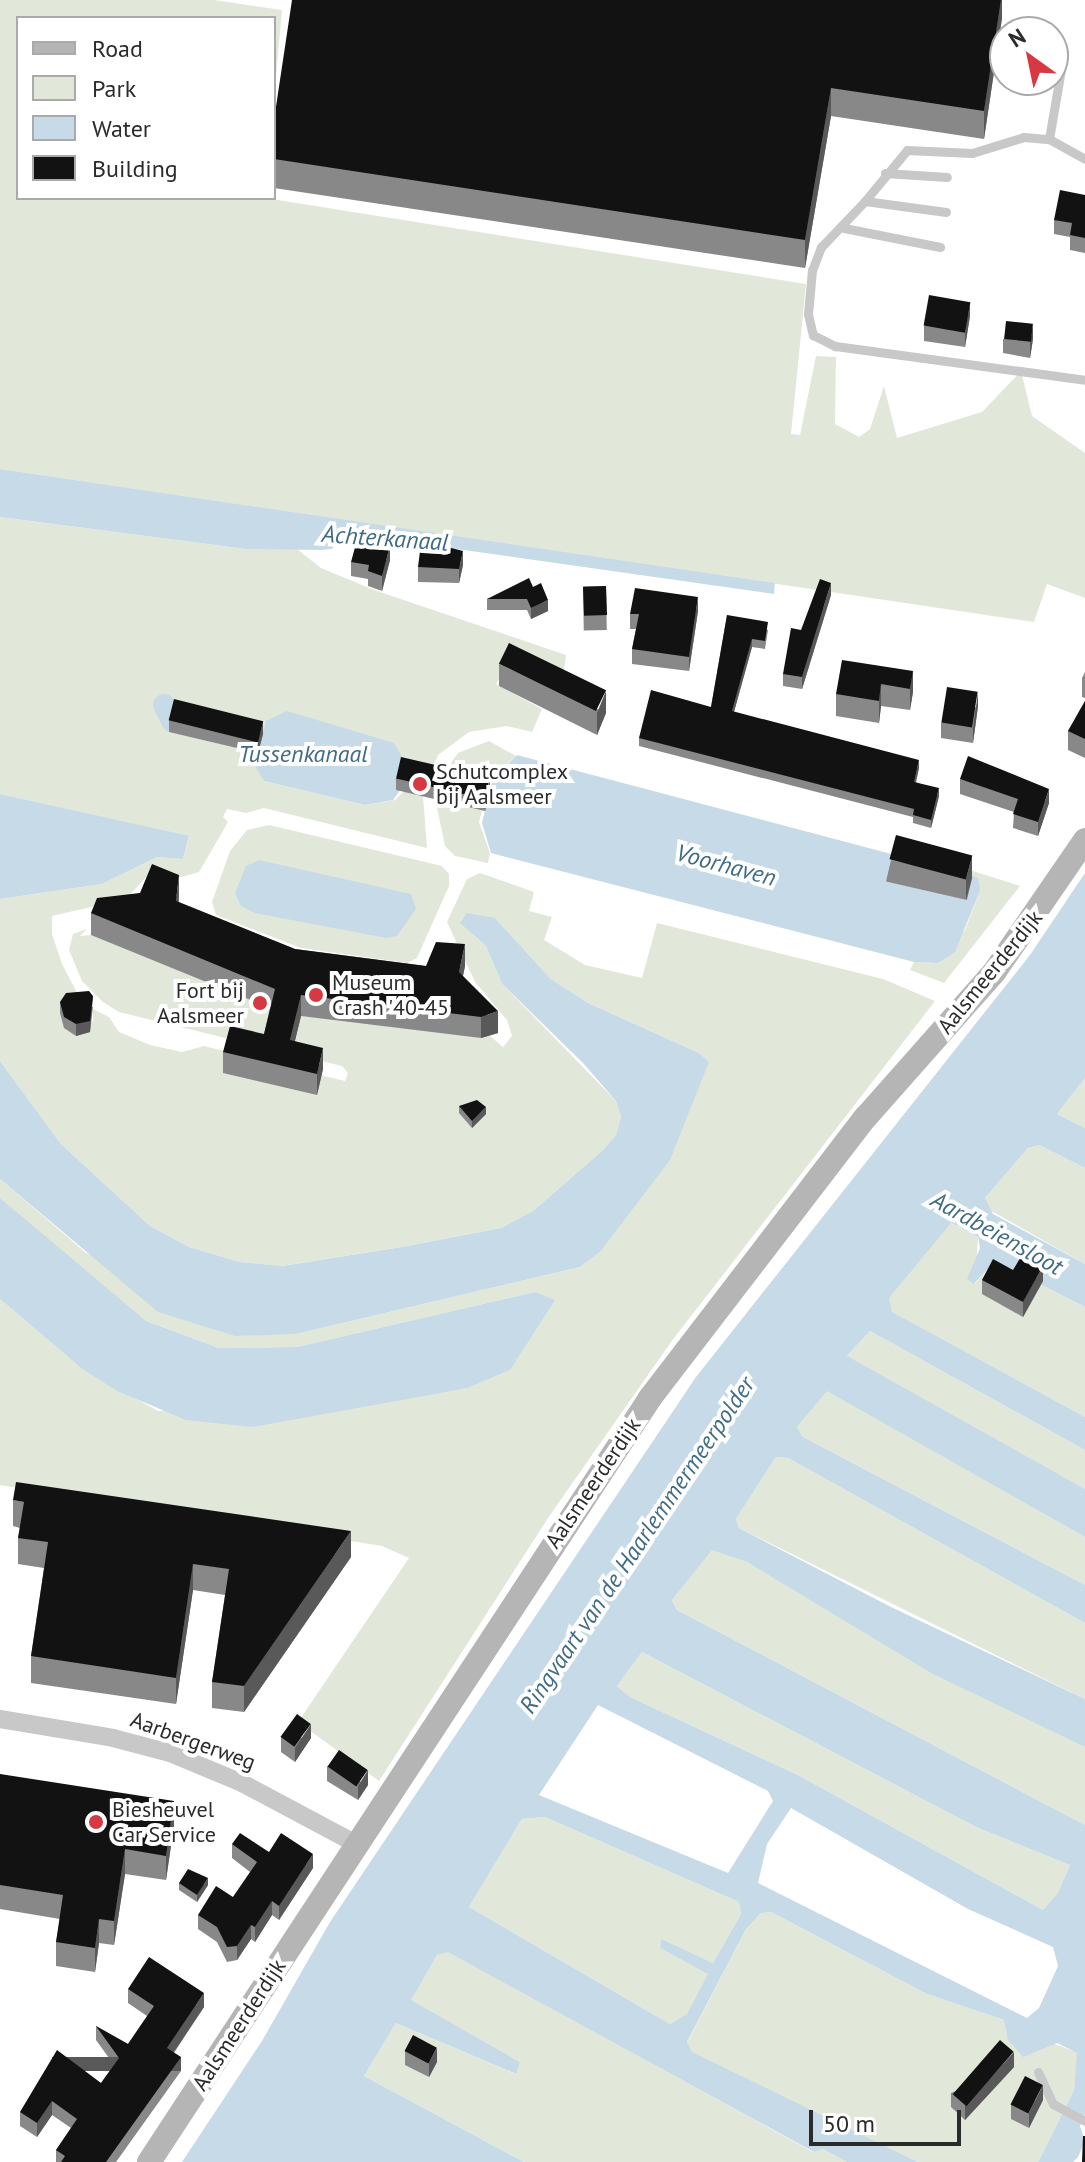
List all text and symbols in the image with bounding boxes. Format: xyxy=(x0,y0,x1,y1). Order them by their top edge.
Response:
legend xyxy=(16,16,276,200)
north arrow xyxy=(989,16,1069,96)
text: N xyxy=(1003,22,1031,53)
text: Road xyxy=(92,33,143,64)
text: Park xyxy=(92,73,136,104)
text: Water xyxy=(92,113,151,144)
text: Building xyxy=(92,153,178,184)
water label: Achterkanaal xyxy=(321,519,449,557)
water label: Tussenkanaal xyxy=(238,740,368,768)
place label: Schutcomplex bij Aalsmeer xyxy=(436,758,568,810)
marker: Schutcomplex bij Aalsmeer xyxy=(411,775,429,793)
water label: Voorhaven xyxy=(673,838,779,892)
street label: Aalsmeerderdijk xyxy=(932,905,1048,1039)
place label: Museum Crash '40-45 xyxy=(332,969,450,1020)
place label: Fort bij Aalsmeer xyxy=(157,977,244,1028)
marker: Museum Crash '40-45 xyxy=(307,986,325,1004)
marker: Fort bij Aalsmeer xyxy=(251,994,269,1012)
water label: Aardbeiensloot xyxy=(926,1185,1068,1281)
water label: Ringvaart van de Haarlemmermeerpolder xyxy=(513,1371,761,1719)
street label: Aalsmeerderdijk xyxy=(540,1413,646,1553)
street label: Aarbergerweg xyxy=(127,1706,259,1776)
place label: Biesheuvel Car Service xyxy=(112,1796,216,1848)
marker: Biesheuvel Car Service xyxy=(87,1813,105,1831)
street label: Aalsmeerderdijk xyxy=(187,1954,291,2096)
scale bar xyxy=(813,2094,965,2144)
text: 50 m xyxy=(823,2108,875,2139)

